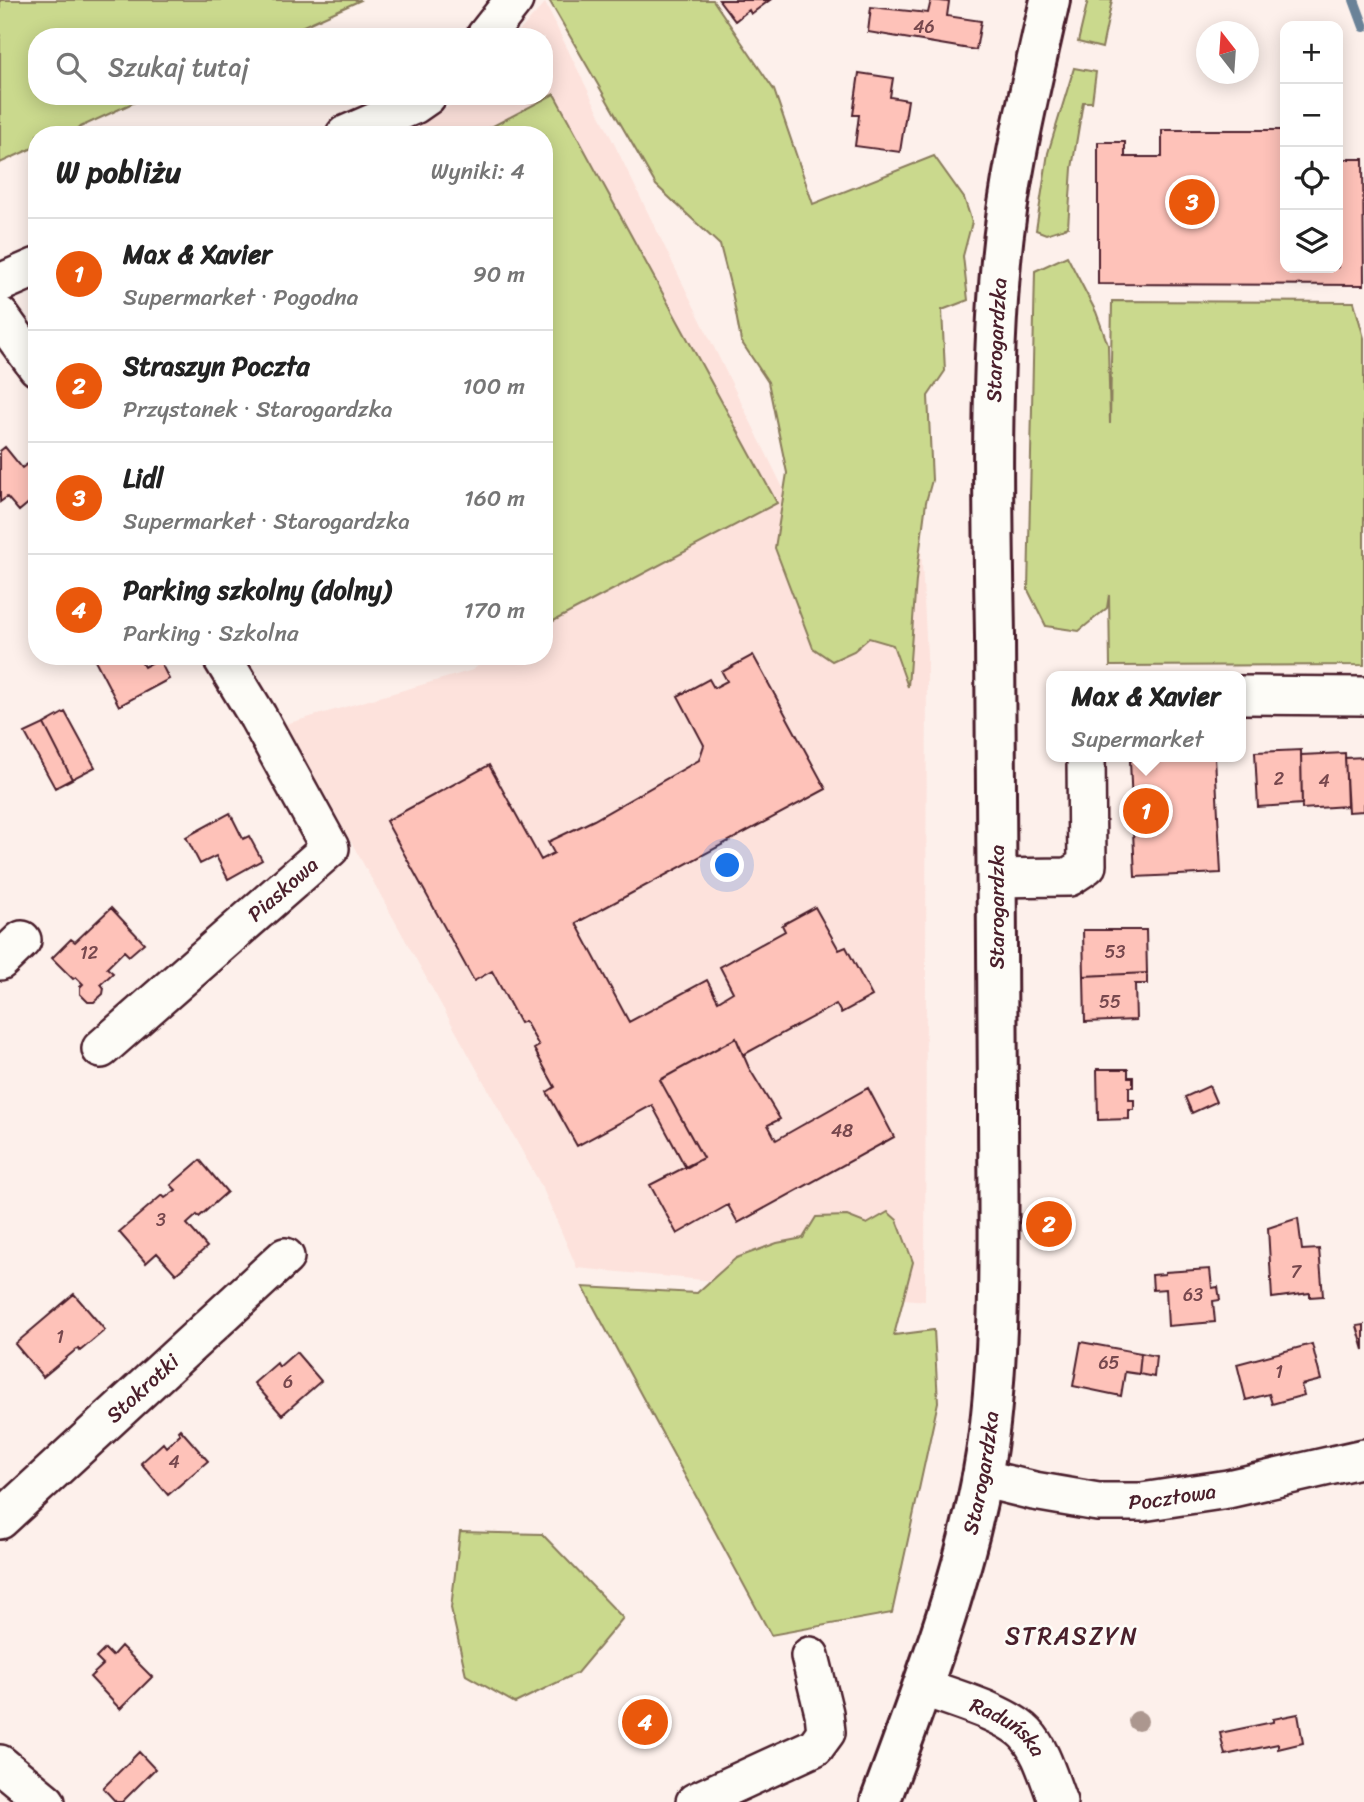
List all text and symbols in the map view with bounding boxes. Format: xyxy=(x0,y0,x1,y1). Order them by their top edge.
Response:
house number: 46 xyxy=(913,11,935,43)
north arrow xyxy=(1196,21,1259,84)
map controls xyxy=(1280,21,1343,273)
button: + xyxy=(1280,21,1343,84)
search box xyxy=(28,28,553,105)
text: Szukaj tutaj xyxy=(108,44,249,90)
icon: search xyxy=(52,48,90,86)
button: − xyxy=(1280,84,1343,147)
text: W pobliżu xyxy=(56,145,181,199)
button: locate xyxy=(1280,147,1343,210)
text: Wyniki: 4 xyxy=(431,151,525,192)
pin: 3 xyxy=(1169,176,1215,228)
button: layers xyxy=(1280,210,1343,273)
text: Max & Xavier xyxy=(123,231,272,277)
text: 1 xyxy=(74,254,84,295)
text: 90 m xyxy=(473,254,525,295)
street label: Starogardzka xyxy=(975,276,1019,403)
text: Supermarket · Pogodna xyxy=(123,277,358,318)
text: Straszyn Poczta xyxy=(123,343,310,389)
text: 2 xyxy=(72,366,86,407)
text: 100 m xyxy=(462,366,525,407)
text: Przystanek · Starogardzka xyxy=(123,389,392,430)
text: Lidl xyxy=(123,455,163,501)
text: 3 xyxy=(73,478,85,519)
text: 160 m xyxy=(464,478,525,519)
text: Supermarket · Starogardzka xyxy=(123,501,410,542)
text: Parking szkolny (dolny) xyxy=(123,567,391,613)
text: 4 xyxy=(72,590,86,631)
text: 170 m xyxy=(464,590,525,631)
text: Parking · Szkolna xyxy=(123,613,299,654)
popup xyxy=(1046,671,1246,762)
text: Max & Xavier xyxy=(1072,673,1220,719)
text: Supermarket xyxy=(1072,719,1204,760)
house number: 2 xyxy=(1274,763,1284,795)
house number: 4 xyxy=(1318,765,1330,797)
pin: 1 xyxy=(1123,785,1169,837)
street label: Starogardzka xyxy=(978,844,1016,969)
street label: Piaskowa xyxy=(238,847,328,932)
your location xyxy=(710,848,744,882)
house number: 53 xyxy=(1105,936,1126,968)
house number: 12 xyxy=(80,937,98,969)
house number: 55 xyxy=(1099,986,1121,1018)
house number: 48 xyxy=(831,1115,853,1147)
pin: 2 xyxy=(1026,1198,1072,1250)
house number: 3 xyxy=(156,1204,166,1236)
house number: 7 xyxy=(1291,1256,1303,1288)
house number: 63 xyxy=(1183,1279,1203,1311)
house number: 1 xyxy=(56,1321,64,1353)
street label: Stokrotki xyxy=(97,1343,189,1433)
house number: 65 xyxy=(1098,1347,1120,1379)
house number: 1 xyxy=(1275,1356,1283,1388)
house number: 6 xyxy=(283,1366,293,1398)
street label: Starogardzka xyxy=(951,1409,1010,1539)
house number: 4 xyxy=(168,1446,180,1478)
street label: Pocztowa xyxy=(1128,1472,1219,1521)
district label: STRASZYN xyxy=(1005,1615,1139,1657)
street label: Raduńska xyxy=(964,1686,1057,1764)
pin: 4 xyxy=(622,1696,668,1748)

